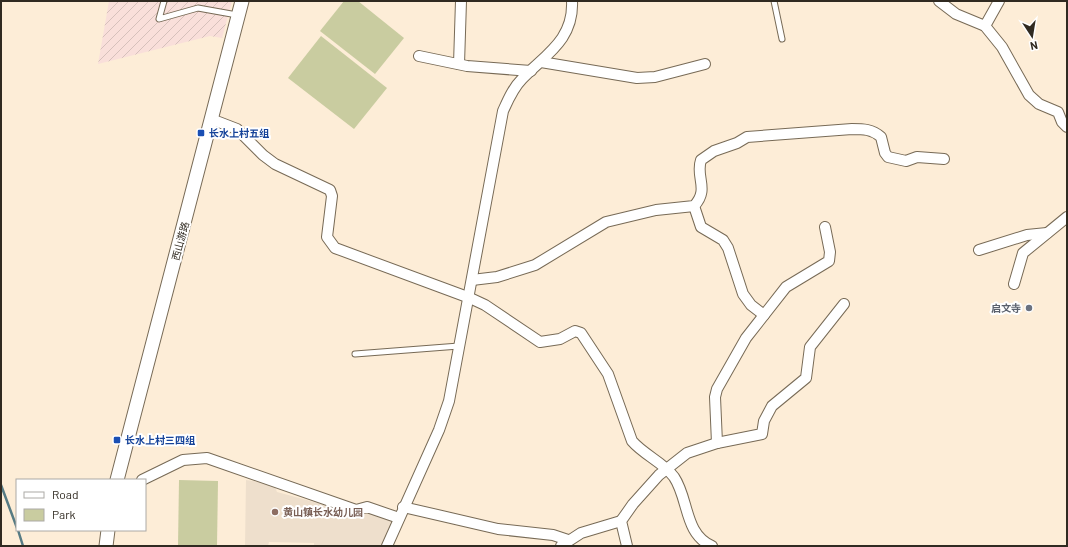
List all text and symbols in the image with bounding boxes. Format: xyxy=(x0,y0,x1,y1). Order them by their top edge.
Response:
north arrow xyxy=(1012,16,1052,56)
text: N xyxy=(1029,39,1039,53)
place label: 长水上村五组 xyxy=(209,127,269,139)
marker: 长水上村五组 xyxy=(196,128,206,138)
street label: 西山游路 xyxy=(169,220,191,262)
place label: 启文寺 xyxy=(991,302,1021,314)
marker: 启文寺 xyxy=(1024,303,1034,313)
place label: 长水上村三四组 xyxy=(125,434,195,446)
marker: 长水上村三四组 xyxy=(112,435,122,445)
legend xyxy=(16,479,146,531)
text: Road xyxy=(52,487,79,501)
place label: 黄山镇长水幼儿园 xyxy=(283,506,363,518)
text: Park xyxy=(52,507,76,521)
marker: 黄山镇长水幼儿园 xyxy=(270,507,280,517)

